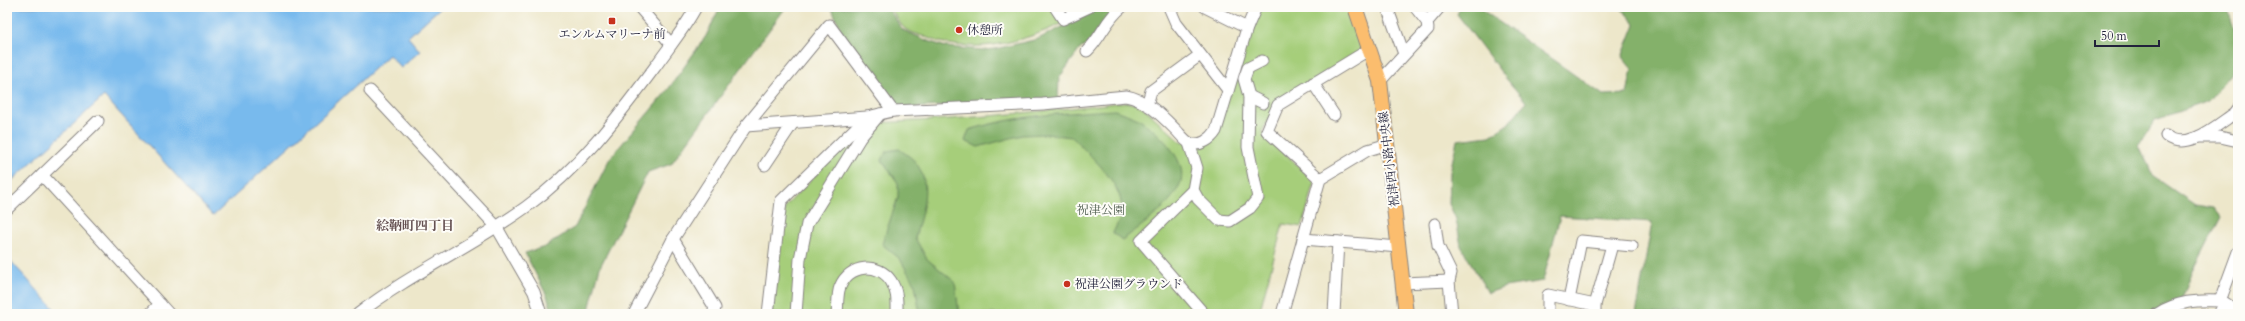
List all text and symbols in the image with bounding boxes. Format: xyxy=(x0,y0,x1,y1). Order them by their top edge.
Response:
marker: エンルムマリーナ前 xyxy=(607,16,617,26)
place label: 休憩所 xyxy=(967,22,1003,38)
scale bar xyxy=(2095,22,2159,48)
marker: 休憩所 xyxy=(954,25,964,35)
place label: エンルムマリーナ前 xyxy=(559,26,665,42)
text: 50 m xyxy=(2101,28,2128,44)
street label: 祝津西小路中央線 xyxy=(1375,110,1403,208)
park label: 祝津公園 xyxy=(1077,202,1125,218)
district label: 絵鞆町四丁目 xyxy=(376,217,454,235)
place label: 祝津公園グラウンド xyxy=(1075,276,1183,292)
marker: 祝津公園グラウンド xyxy=(1062,279,1072,289)

